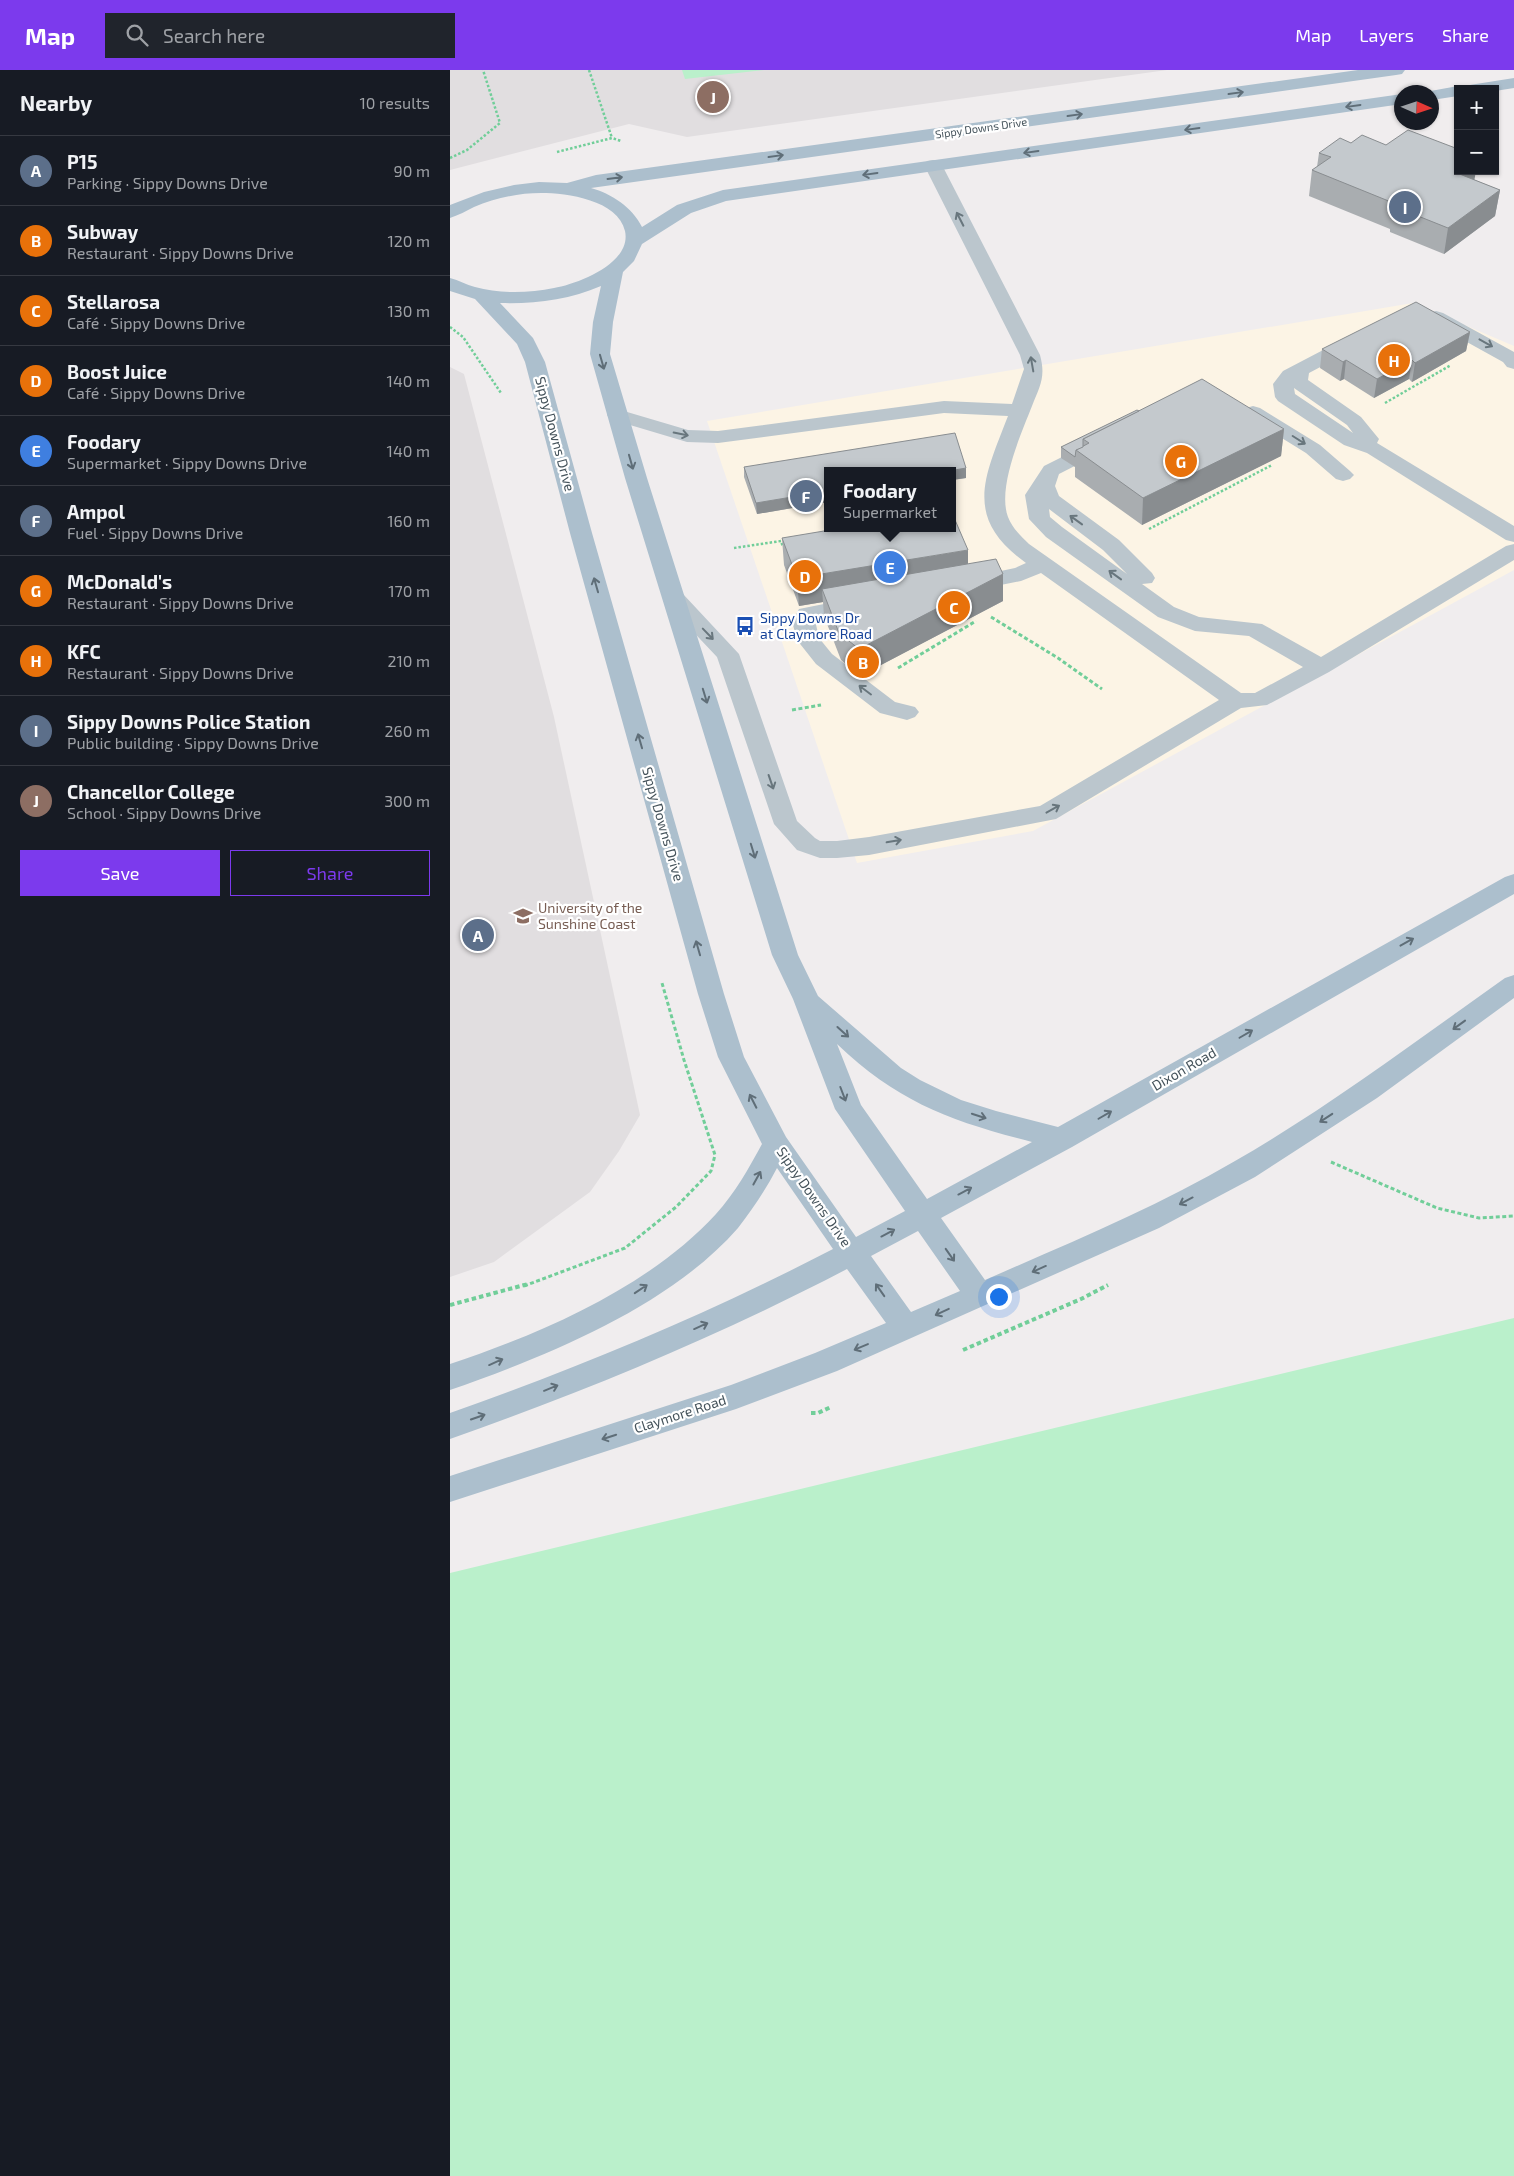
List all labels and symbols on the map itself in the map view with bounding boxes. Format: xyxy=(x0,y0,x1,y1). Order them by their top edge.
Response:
pin: J xyxy=(697,78,729,116)
north arrow xyxy=(1394,85,1439,130)
one-way arrow xyxy=(1228,88,1244,98)
one-way arrow xyxy=(1346,101,1362,111)
one-way arrow xyxy=(1067,110,1083,120)
street label: Sippy Downs Drive xyxy=(934,115,1028,140)
one-way arrow xyxy=(1185,124,1201,134)
one-way arrow xyxy=(1024,147,1040,157)
one-way arrow xyxy=(767,151,783,161)
one-way arrow xyxy=(863,169,879,179)
one-way arrow xyxy=(606,172,622,182)
pin: I xyxy=(1389,188,1421,226)
one-way arrow xyxy=(955,212,964,227)
one-way arrow xyxy=(1478,339,1493,349)
pin: H xyxy=(1378,341,1410,379)
one-way arrow xyxy=(598,354,608,370)
one-way arrow xyxy=(1026,357,1036,373)
street label: Sippy Downs Drive xyxy=(532,375,579,493)
one-way arrow xyxy=(672,430,688,439)
one-way arrow xyxy=(1292,436,1306,446)
pin: G xyxy=(1165,442,1197,480)
one-way arrow xyxy=(627,454,637,470)
pin: F xyxy=(790,477,822,515)
one-way arrow xyxy=(1070,514,1083,525)
pin: E xyxy=(874,548,906,586)
pin: D xyxy=(789,557,821,595)
one-way arrow xyxy=(1108,570,1122,580)
one-way arrow xyxy=(590,577,600,593)
pin: C xyxy=(938,588,970,626)
place label: Sippy Downs Dr at Claymore Road xyxy=(760,609,872,642)
bus stop icon: Sippy Downs Dr at Claymore Road xyxy=(734,615,756,637)
one-way arrow xyxy=(702,628,714,641)
pin: B xyxy=(847,643,879,681)
one-way arrow xyxy=(859,685,872,696)
one-way arrow xyxy=(700,687,710,703)
one-way arrow xyxy=(634,734,644,750)
street label: Sippy Downs Drive xyxy=(639,765,688,883)
one-way arrow xyxy=(767,774,776,789)
one-way arrow xyxy=(1045,804,1060,813)
one-way arrow xyxy=(886,836,902,845)
one-way arrow xyxy=(749,843,758,858)
place label: University of the Sunshine Coast xyxy=(538,899,642,932)
school or university icon: University of the Sunshine Coast xyxy=(512,905,534,927)
pin: A xyxy=(462,916,494,954)
one-way arrow xyxy=(1399,937,1413,947)
one-way arrow xyxy=(693,941,703,957)
one-way arrow xyxy=(1452,1020,1466,1030)
one-way arrow xyxy=(836,1026,849,1038)
one-way arrow xyxy=(1238,1028,1252,1038)
street label: Dixon Road xyxy=(1149,1043,1219,1094)
one-way arrow xyxy=(839,1085,848,1101)
one-way arrow xyxy=(748,1093,758,1108)
one-way arrow xyxy=(1097,1109,1111,1119)
one-way arrow xyxy=(971,1112,987,1121)
one-way arrow xyxy=(1319,1113,1333,1123)
street label: Sippy Downs Drive xyxy=(774,1143,855,1250)
one-way arrow xyxy=(753,1171,762,1186)
one-way arrow xyxy=(958,1186,972,1196)
one-way arrow xyxy=(1179,1197,1194,1206)
one-way arrow xyxy=(880,1228,895,1238)
one-way arrow xyxy=(945,1247,955,1261)
one-way arrow xyxy=(1032,1264,1047,1274)
one-way arrow xyxy=(875,1283,885,1297)
one-way arrow xyxy=(634,1284,648,1294)
your location xyxy=(986,1284,1012,1310)
one-way arrow xyxy=(935,1307,950,1317)
one-way arrow xyxy=(693,1320,708,1330)
one-way arrow xyxy=(854,1343,869,1352)
one-way arrow xyxy=(488,1356,503,1366)
one-way arrow xyxy=(543,1383,558,1393)
street label: Claymore Road xyxy=(632,1391,728,1436)
one-way arrow xyxy=(470,1411,486,1421)
one-way arrow xyxy=(602,1432,618,1442)

